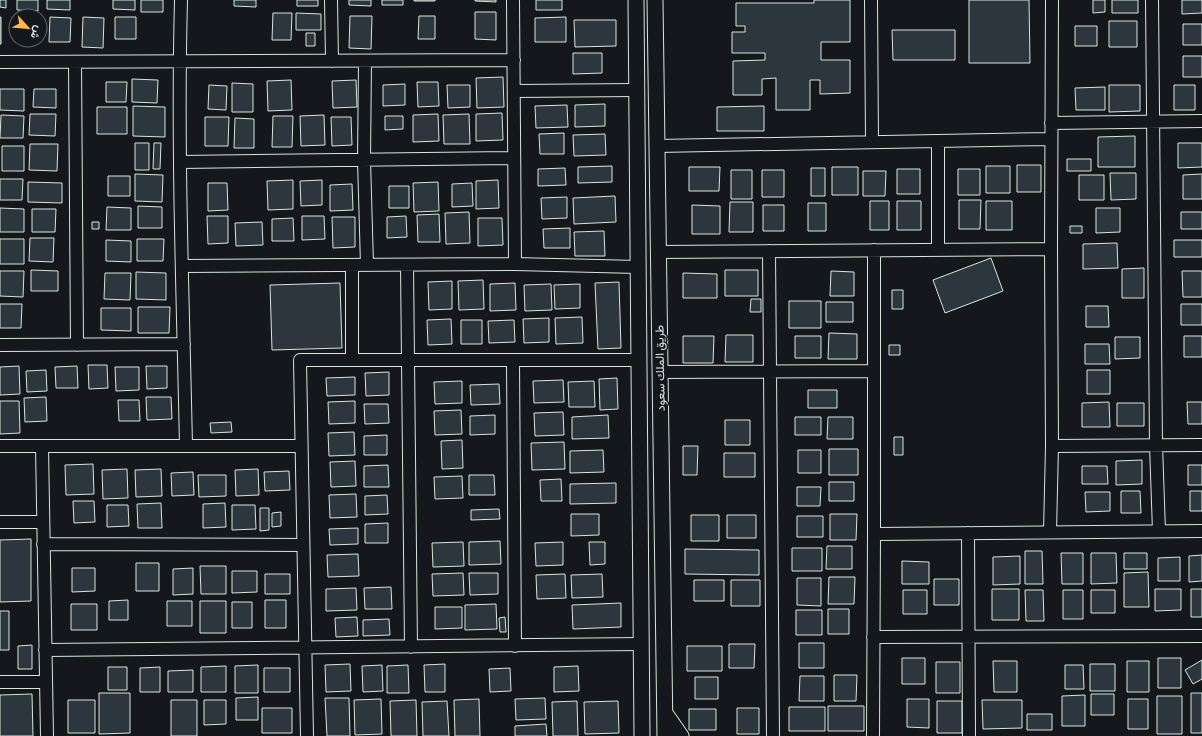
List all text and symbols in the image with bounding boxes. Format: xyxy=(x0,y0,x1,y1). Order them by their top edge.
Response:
north arrow xyxy=(8,8,48,48)
text: ش xyxy=(27,23,47,42)
street label: طريق الملك سعود xyxy=(649,325,670,411)

